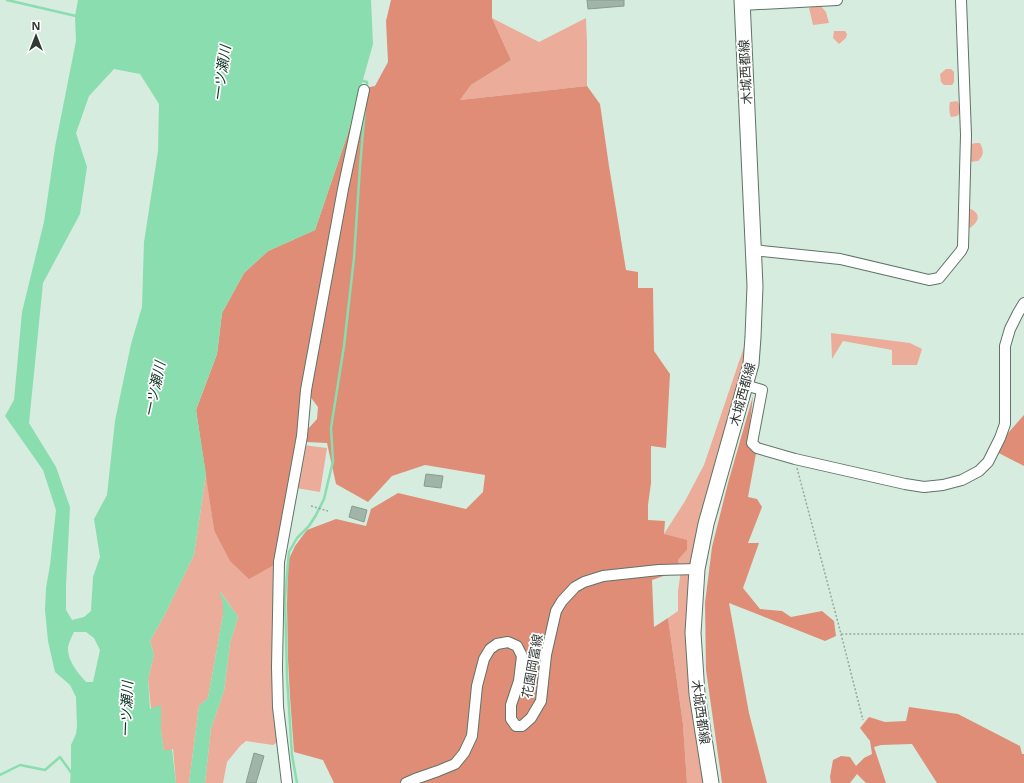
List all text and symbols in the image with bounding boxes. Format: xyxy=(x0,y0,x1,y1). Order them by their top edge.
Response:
north arrow xyxy=(16,16,56,56)
text: N xyxy=(32,18,40,33)
street label: 木城西都線 xyxy=(734,39,756,105)
water label: 一ツ瀬川 xyxy=(208,42,235,102)
water label: 一ツ瀬川 xyxy=(139,358,170,418)
street label: 木城西都線 xyxy=(725,360,759,428)
street label: 花園岡富線 xyxy=(517,632,547,700)
water label: 一ツ瀬川 xyxy=(116,679,137,737)
street label: 木城西都線 xyxy=(688,679,714,745)

